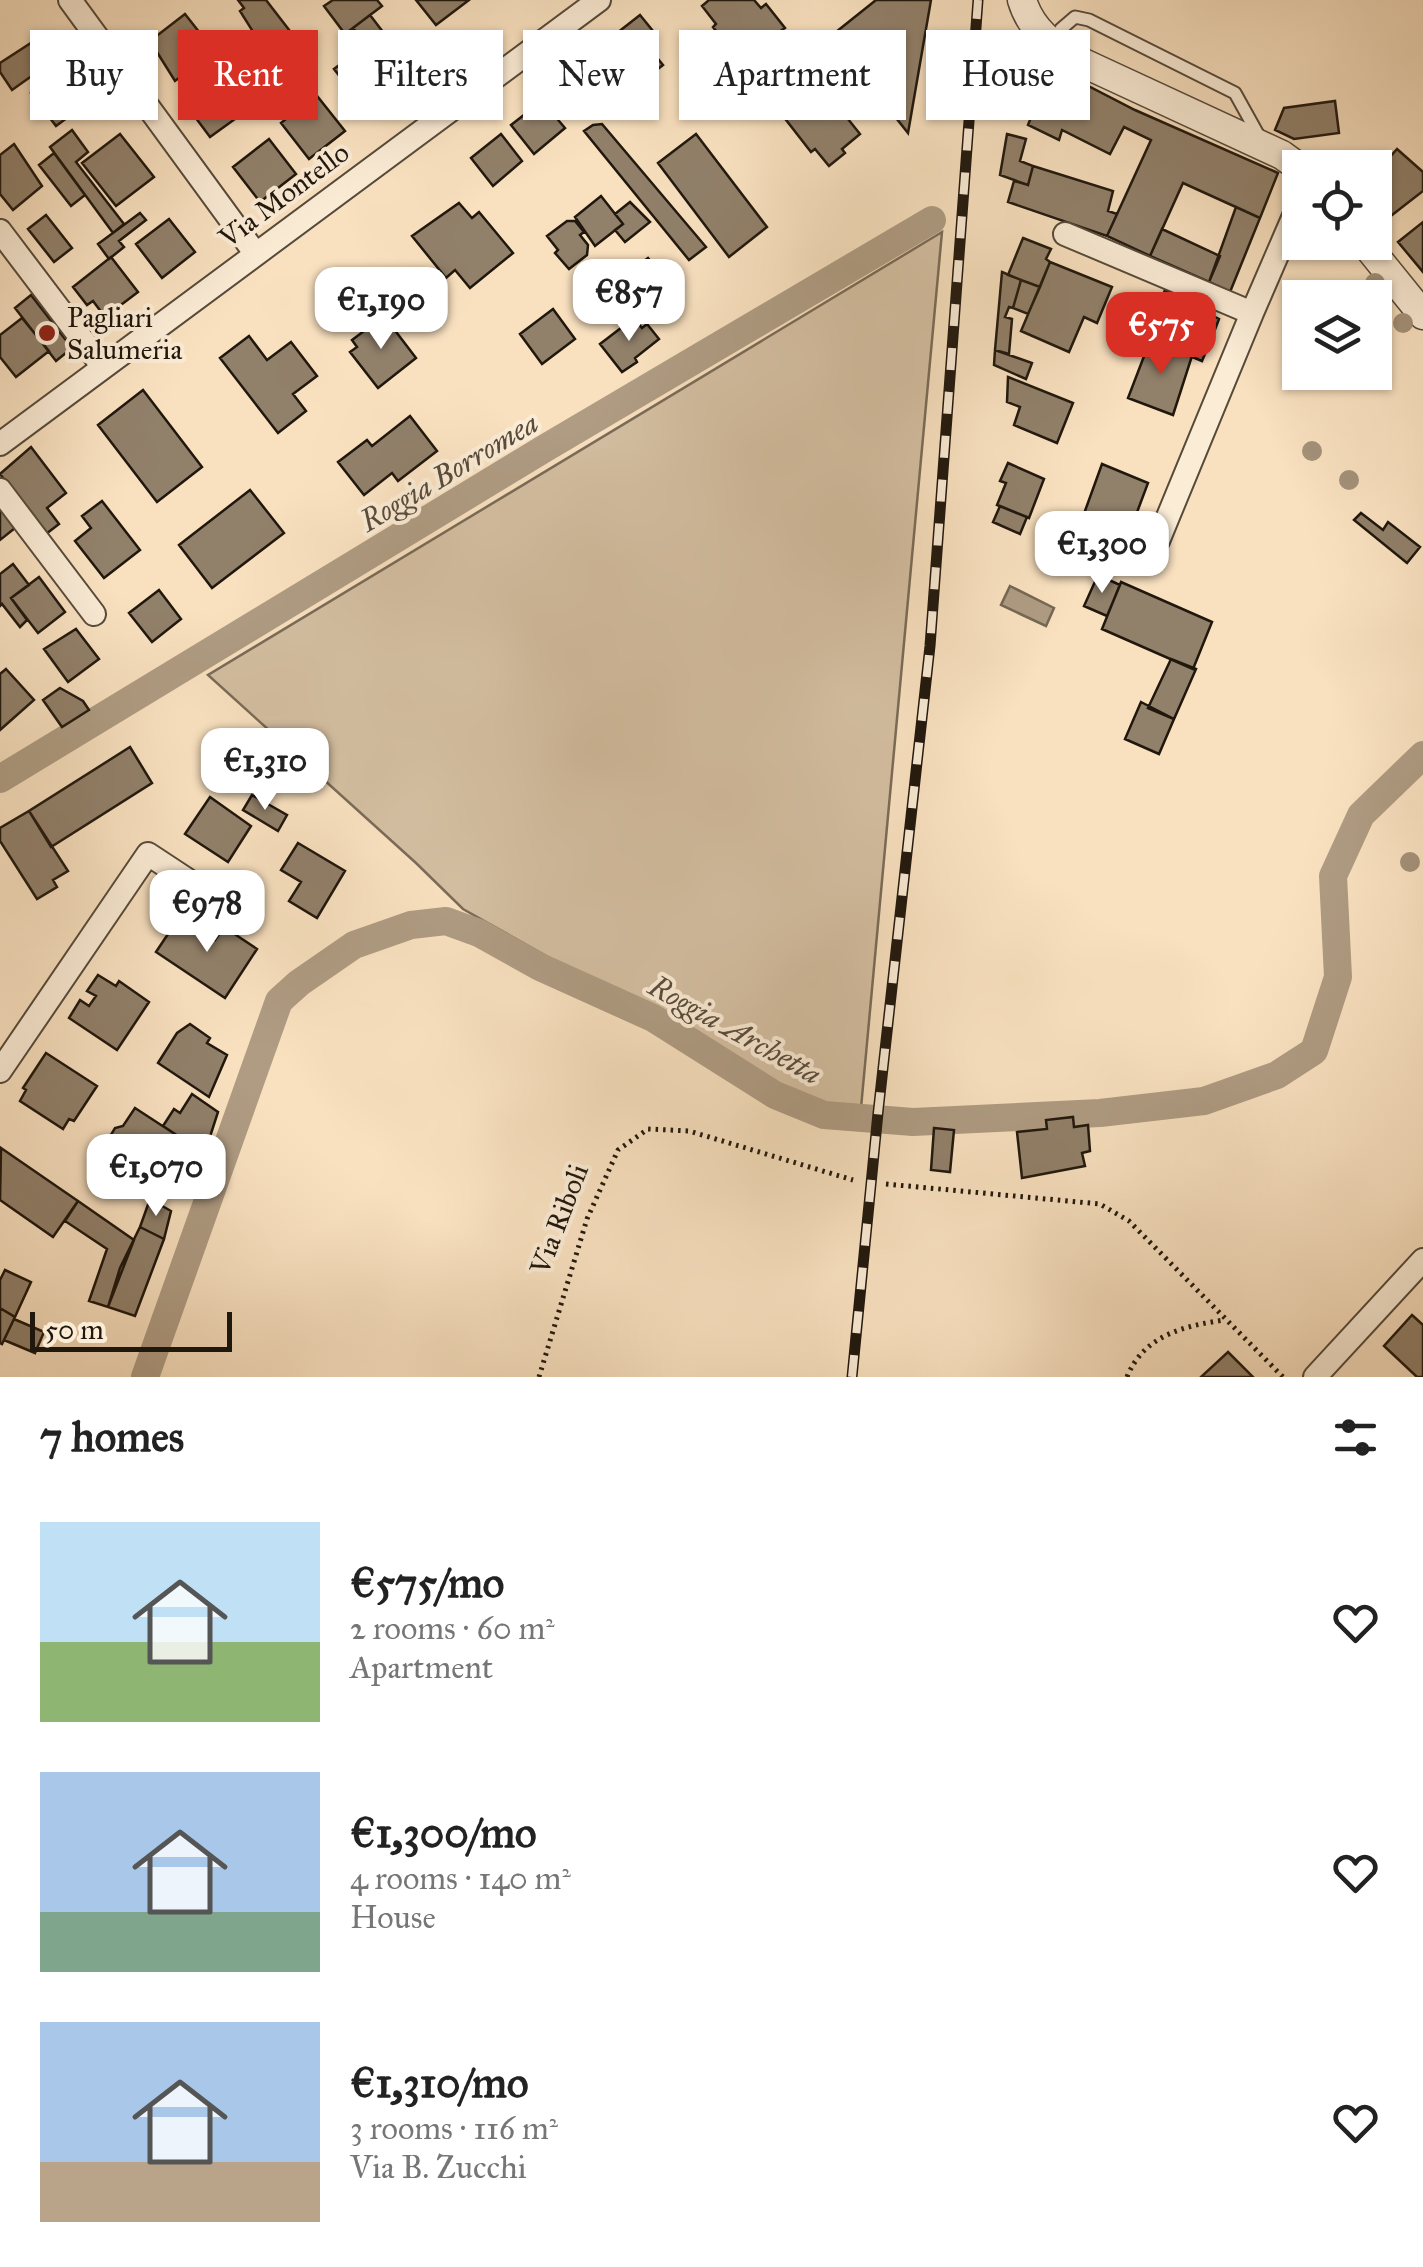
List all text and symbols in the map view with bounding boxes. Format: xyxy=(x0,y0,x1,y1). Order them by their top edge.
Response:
chip: Buy xyxy=(30,30,158,120)
chip: Rent xyxy=(178,30,318,120)
chip: Filters xyxy=(338,30,503,120)
chip: New xyxy=(523,30,659,120)
chip: Apartment xyxy=(679,30,906,120)
chip: House xyxy=(926,30,1090,120)
street label: Via Montello xyxy=(211,135,356,256)
map controls xyxy=(1282,150,1392,390)
button: locate xyxy=(1282,150,1392,260)
pin: €857 xyxy=(570,259,688,344)
pin: €1,190 xyxy=(300,267,462,352)
text: €857 xyxy=(595,272,663,311)
text: €1,190 xyxy=(337,280,425,319)
button: layers xyxy=(1282,280,1392,390)
pin: €575 xyxy=(1102,292,1220,377)
place label: Pagliari Salumeria xyxy=(67,300,183,367)
text: €575 xyxy=(1128,305,1194,344)
marker: Pagliari Salumeria xyxy=(36,322,58,344)
water label: Roggia Borromea xyxy=(352,405,545,540)
pin: €1,300 xyxy=(1021,511,1183,596)
text: €1,300 xyxy=(1057,524,1147,563)
pin: €1,310 xyxy=(184,728,346,813)
text: €1,310 xyxy=(223,741,307,780)
pin: €978 xyxy=(148,870,266,955)
text: €978 xyxy=(172,883,242,922)
water label: Roggia Archetta xyxy=(642,967,827,1092)
pin: €1,070 xyxy=(75,1134,237,1219)
text: €1,070 xyxy=(109,1147,203,1186)
street label: Via Riboli xyxy=(522,1159,596,1280)
scale bar xyxy=(30,1307,232,1352)
text: 50 m xyxy=(45,1312,104,1347)
icon: filters xyxy=(1328,1410,1383,1465)
text: 7 homes xyxy=(40,1411,184,1463)
text: €575/mo xyxy=(350,1557,504,1609)
icon: home xyxy=(120,1562,240,1682)
icon: heart xyxy=(1328,1595,1383,1650)
text: 2 rooms · 60 m² xyxy=(350,1609,555,1648)
text: Apartment xyxy=(350,1648,493,1687)
text: €1,300/mo xyxy=(350,1807,537,1859)
icon: home xyxy=(120,1812,240,1932)
icon: heart xyxy=(1328,1845,1383,1900)
text: 4 rooms · 140 m² xyxy=(350,1859,571,1898)
text: House xyxy=(350,1898,436,1937)
text: €1,310/mo xyxy=(350,2057,528,2109)
icon: home xyxy=(120,2062,240,2182)
icon: heart xyxy=(1328,2095,1383,2150)
text: 3 rooms · 116 m² xyxy=(350,2109,558,2148)
text: Via B. Zucchi xyxy=(350,2148,527,2187)

